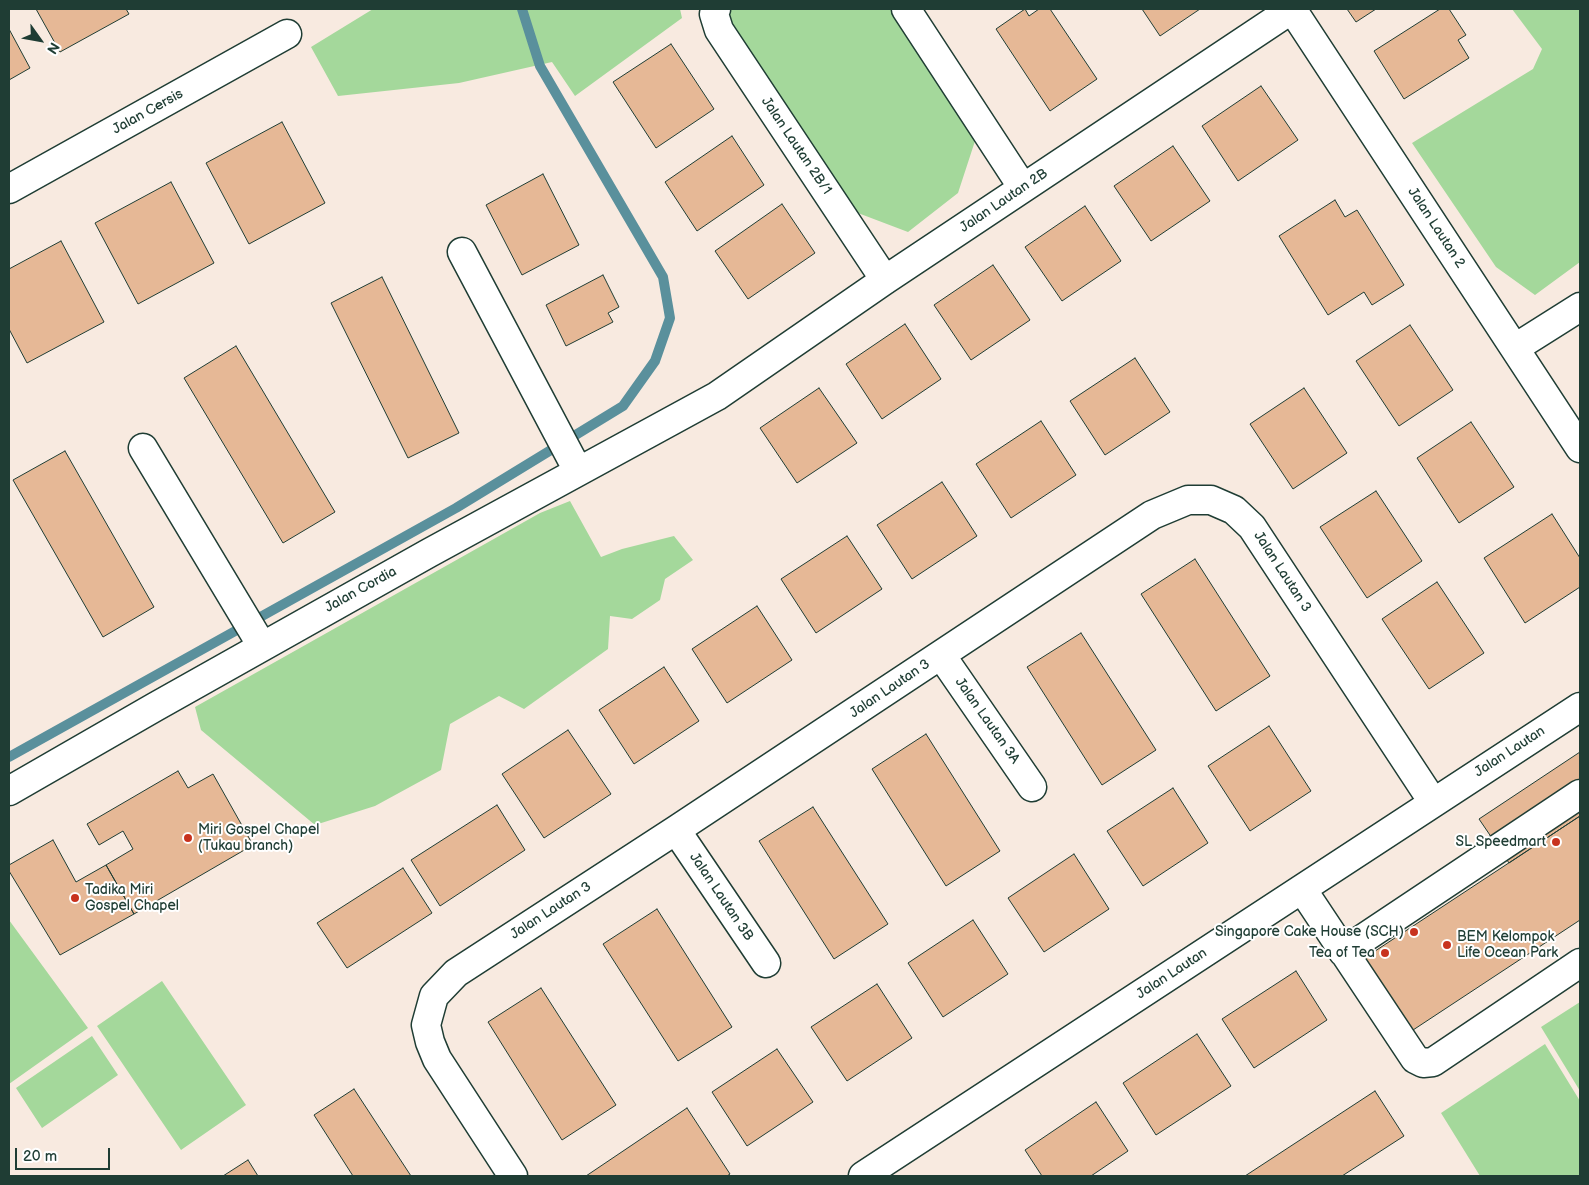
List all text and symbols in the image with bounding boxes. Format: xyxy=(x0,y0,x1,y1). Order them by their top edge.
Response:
north arrow xyxy=(15,15,65,65)
text: N xyxy=(43,39,63,57)
street label: Jalan Cersis xyxy=(110,86,186,138)
street label: Jalan Lautan 2B/1 xyxy=(757,94,835,198)
street label: Jalan Lautan 2B xyxy=(957,165,1051,237)
street label: Jalan Lautan 2 xyxy=(1404,185,1468,271)
street label: Jalan Lautan 3 xyxy=(1250,528,1314,616)
street label: Jalan Cordia xyxy=(322,563,400,617)
street label: Jalan Lautan 3 xyxy=(847,656,933,722)
street label: Jalan Lautan 3A xyxy=(951,675,1023,767)
street label: Jalan Lautan xyxy=(1472,723,1548,781)
place label: Miri Gospel Chapel (Tukau branch) xyxy=(198,822,319,854)
marker: Miri Gospel Chapel (Tukau branch) xyxy=(182,832,194,844)
place label: SL Speedmart xyxy=(1455,834,1546,850)
marker: SL Speedmart xyxy=(1550,836,1562,848)
street label: Jalan Lautan 3B xyxy=(685,850,757,944)
street label: Jalan Lautan 3 xyxy=(507,879,595,943)
place label: Tadika Miri Gospel Chapel xyxy=(85,882,179,914)
marker: Tadika Miri Gospel Chapel xyxy=(69,892,81,904)
place label: Singapore Cake House (SCH) xyxy=(1215,924,1404,940)
marker: Singapore Cake House (SCH) xyxy=(1408,926,1420,938)
place label: BEM Kelompok Life Ocean Park xyxy=(1457,929,1558,962)
marker: BEM Kelompok Life Ocean Park xyxy=(1441,939,1453,951)
street label: Jalan Lautan xyxy=(1134,945,1210,1003)
place label: Tea of Tea xyxy=(1309,945,1375,961)
marker: Tea of Tea xyxy=(1379,947,1391,959)
scale bar xyxy=(18,1138,112,1170)
text: 20 m xyxy=(23,1147,57,1166)

